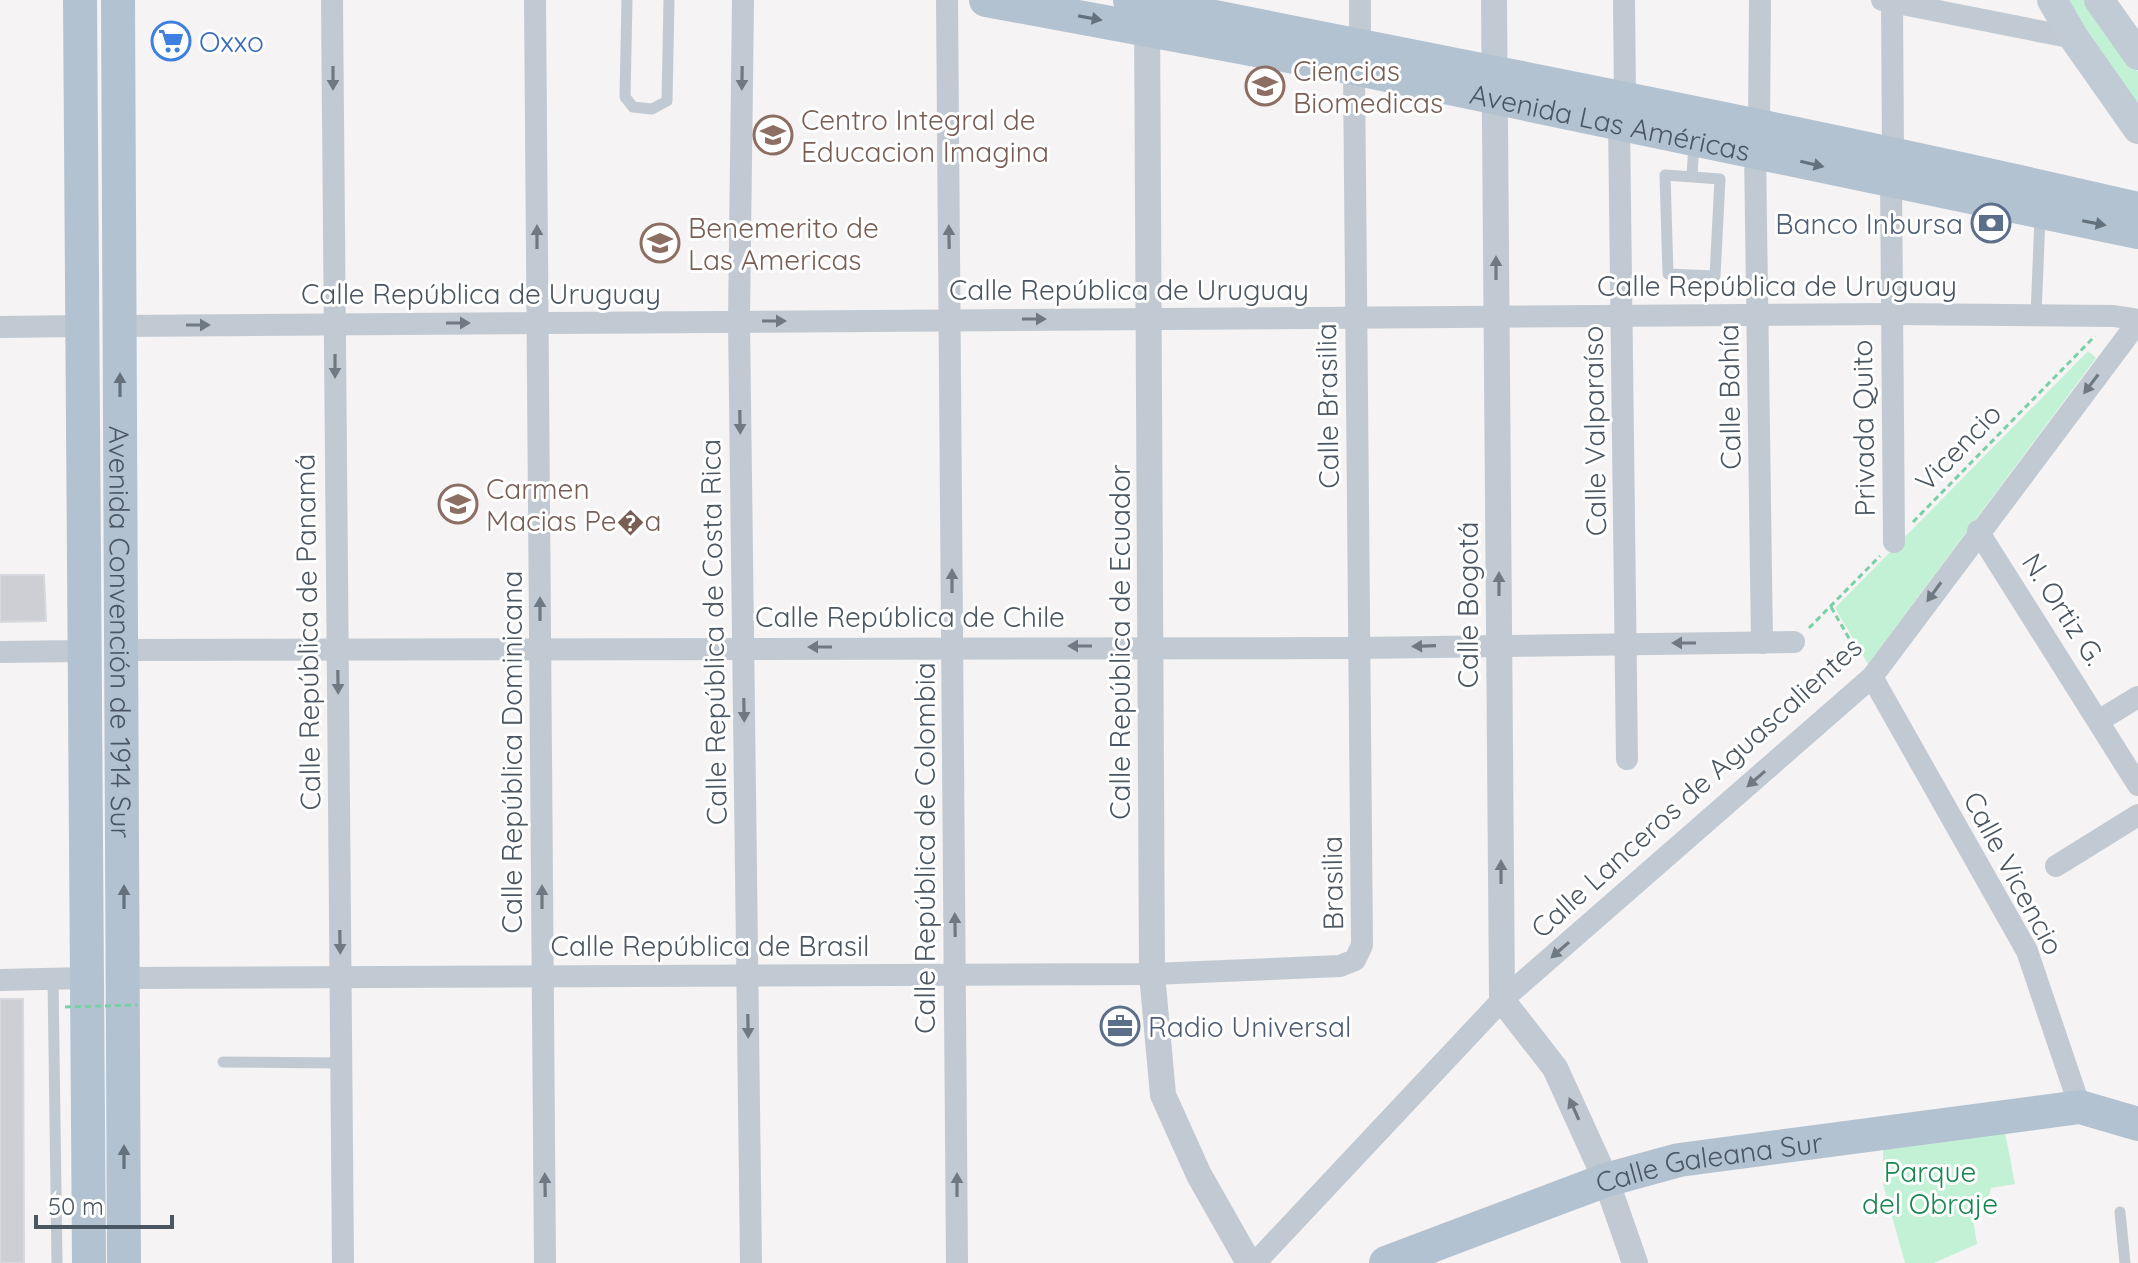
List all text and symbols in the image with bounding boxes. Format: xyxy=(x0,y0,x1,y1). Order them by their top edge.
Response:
one-way arrow xyxy=(1078,12,1103,25)
supermarket icon: Oxxo xyxy=(150,20,192,62)
place label: Oxxo xyxy=(199,24,264,59)
place label: Ciencias Biomedicas xyxy=(1293,53,1443,120)
school or university icon: Ciencias Biomedicas xyxy=(1244,65,1286,107)
one-way arrow xyxy=(326,66,339,91)
one-way arrow xyxy=(736,66,748,91)
street label: Avenida Las Américas xyxy=(1467,75,1753,168)
place label: Centro Integral de Educacion Imagina xyxy=(801,102,1049,169)
school or university icon: Centro Integral de Educacion Imagina xyxy=(752,114,794,156)
one-way arrow xyxy=(1799,158,1824,171)
bank icon: Banco Inbursa xyxy=(1970,202,2012,244)
place label: Banco Inbursa xyxy=(1775,206,1963,241)
place label: Benemerito de Las Americas xyxy=(688,210,879,277)
one-way arrow xyxy=(2081,217,2106,230)
school or university icon: Benemerito de Las Americas xyxy=(639,222,681,264)
one-way arrow xyxy=(531,224,543,249)
one-way arrow xyxy=(943,224,955,249)
one-way arrow xyxy=(1490,255,1502,280)
street label: Calle República de Uruguay xyxy=(1597,268,1957,303)
street label: Calle República de Uruguay xyxy=(949,272,1309,307)
street label: Calle República de Uruguay xyxy=(301,276,661,311)
one-way arrow xyxy=(1022,313,1047,325)
one-way arrow xyxy=(762,315,787,327)
one-way arrow xyxy=(446,317,471,329)
one-way arrow xyxy=(186,319,211,331)
street label: Calle Brasilia xyxy=(1308,323,1346,489)
street label: Calle Bahía xyxy=(1710,324,1748,470)
street label: Calle Valparaíso xyxy=(1575,326,1613,536)
street label: Privada Quito xyxy=(1844,339,1882,517)
one-way arrow xyxy=(329,354,341,379)
one-way arrow xyxy=(114,372,126,397)
one-way arrow xyxy=(2083,374,2099,394)
street label: Vicencio xyxy=(1908,396,2008,498)
one-way arrow xyxy=(734,410,746,435)
street label: Avenida Convención de 1914 Sur xyxy=(103,426,139,838)
street label: Calle República de Costa Rica xyxy=(692,439,734,825)
street label: Calle República de Panamá xyxy=(286,453,328,811)
street label: Calle República de Ecuador xyxy=(1102,464,1137,820)
place label: Carmen Macias Pe�a xyxy=(486,471,662,538)
school or university icon: Carmen Macias Pe�a xyxy=(437,483,479,525)
street label: Calle Bogotá xyxy=(1450,522,1485,688)
street label: N. Ortiz G. xyxy=(2015,546,2113,672)
one-way arrow xyxy=(946,568,958,593)
street label: Calle República Dominicana xyxy=(494,571,529,933)
one-way arrow xyxy=(1493,571,1505,596)
one-way arrow xyxy=(1927,581,1942,602)
one-way arrow xyxy=(534,596,546,621)
street label: Calle República de Chile xyxy=(755,599,1065,634)
street label: Calle Lanceros de Aguascalientes xyxy=(1523,629,1869,945)
one-way arrow xyxy=(1671,637,1696,649)
one-way arrow xyxy=(1411,639,1436,652)
one-way arrow xyxy=(1067,640,1092,652)
one-way arrow xyxy=(807,641,832,653)
street label: Calle República de Colombia xyxy=(907,662,942,1034)
one-way arrow xyxy=(331,670,344,695)
one-way arrow xyxy=(738,698,750,723)
one-way arrow xyxy=(1746,770,1766,787)
street label: Calle Vicencio xyxy=(1956,785,2072,961)
street label: Brasilia xyxy=(1314,836,1350,930)
one-way arrow xyxy=(1495,859,1507,884)
one-way arrow xyxy=(118,884,130,909)
one-way arrow xyxy=(536,884,548,909)
one-way arrow xyxy=(948,912,961,937)
street label: Calle República de Brasil xyxy=(551,928,869,963)
one-way arrow xyxy=(334,930,346,955)
one-way arrow xyxy=(1550,941,1570,958)
office icon: Radio Universal xyxy=(1099,1005,1141,1047)
place label: Radio Universal xyxy=(1148,1009,1352,1044)
one-way arrow xyxy=(742,1014,754,1039)
one-way arrow xyxy=(1567,1097,1581,1121)
street label: Calle Galeana Sur xyxy=(1590,1124,1825,1200)
one-way arrow xyxy=(118,1144,130,1169)
park label: Parque del Obraje xyxy=(1862,1154,1998,1221)
one-way arrow xyxy=(539,1172,551,1197)
one-way arrow xyxy=(951,1172,963,1197)
scale bar xyxy=(36,1179,172,1229)
text: 50 m xyxy=(48,1191,104,1221)

